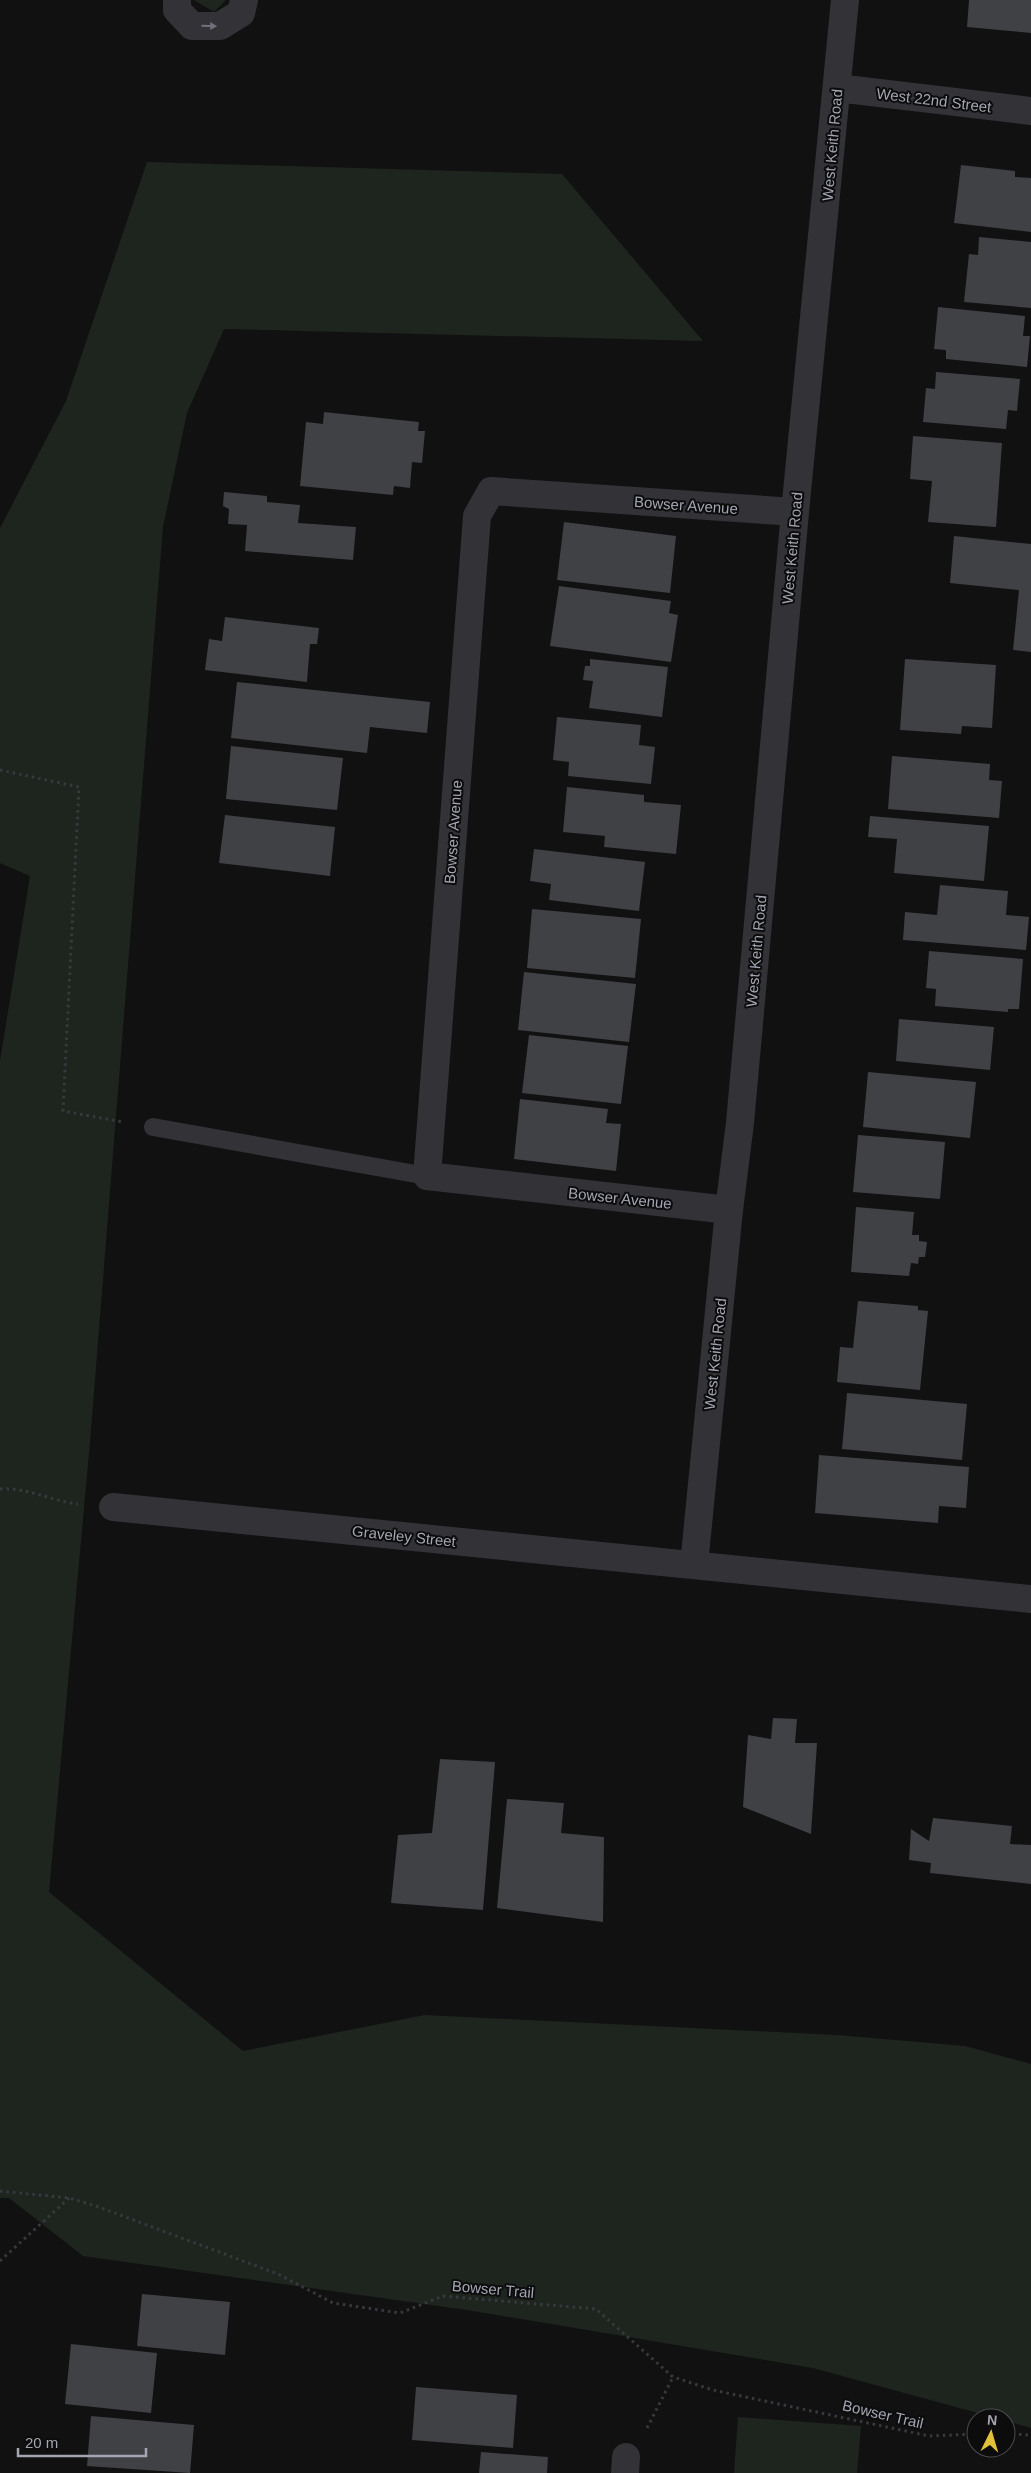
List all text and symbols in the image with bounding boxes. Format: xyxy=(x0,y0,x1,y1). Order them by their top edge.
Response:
one-way arrow xyxy=(201,22,217,30)
street label: West 22nd Street xyxy=(876,85,993,116)
street label: West Keith Road xyxy=(819,88,845,202)
street label: West Keith Road xyxy=(779,491,805,605)
street label: Bowser Avenue xyxy=(634,493,738,517)
street label: Bowser Avenue xyxy=(441,780,465,884)
street label: West Keith Road xyxy=(743,894,769,1008)
street label: Bowser Avenue xyxy=(567,1184,673,1212)
street label: West Keith Road xyxy=(701,1297,729,1411)
street label: Graveley Street xyxy=(351,1522,458,1550)
street label: Bowser Trail xyxy=(451,2277,535,2301)
street label: Bowser Trail xyxy=(841,2396,925,2432)
north arrow xyxy=(966,2408,1016,2458)
text: N xyxy=(986,2412,998,2428)
scale bar xyxy=(18,2426,145,2458)
text: 20 m xyxy=(25,2434,58,2451)

